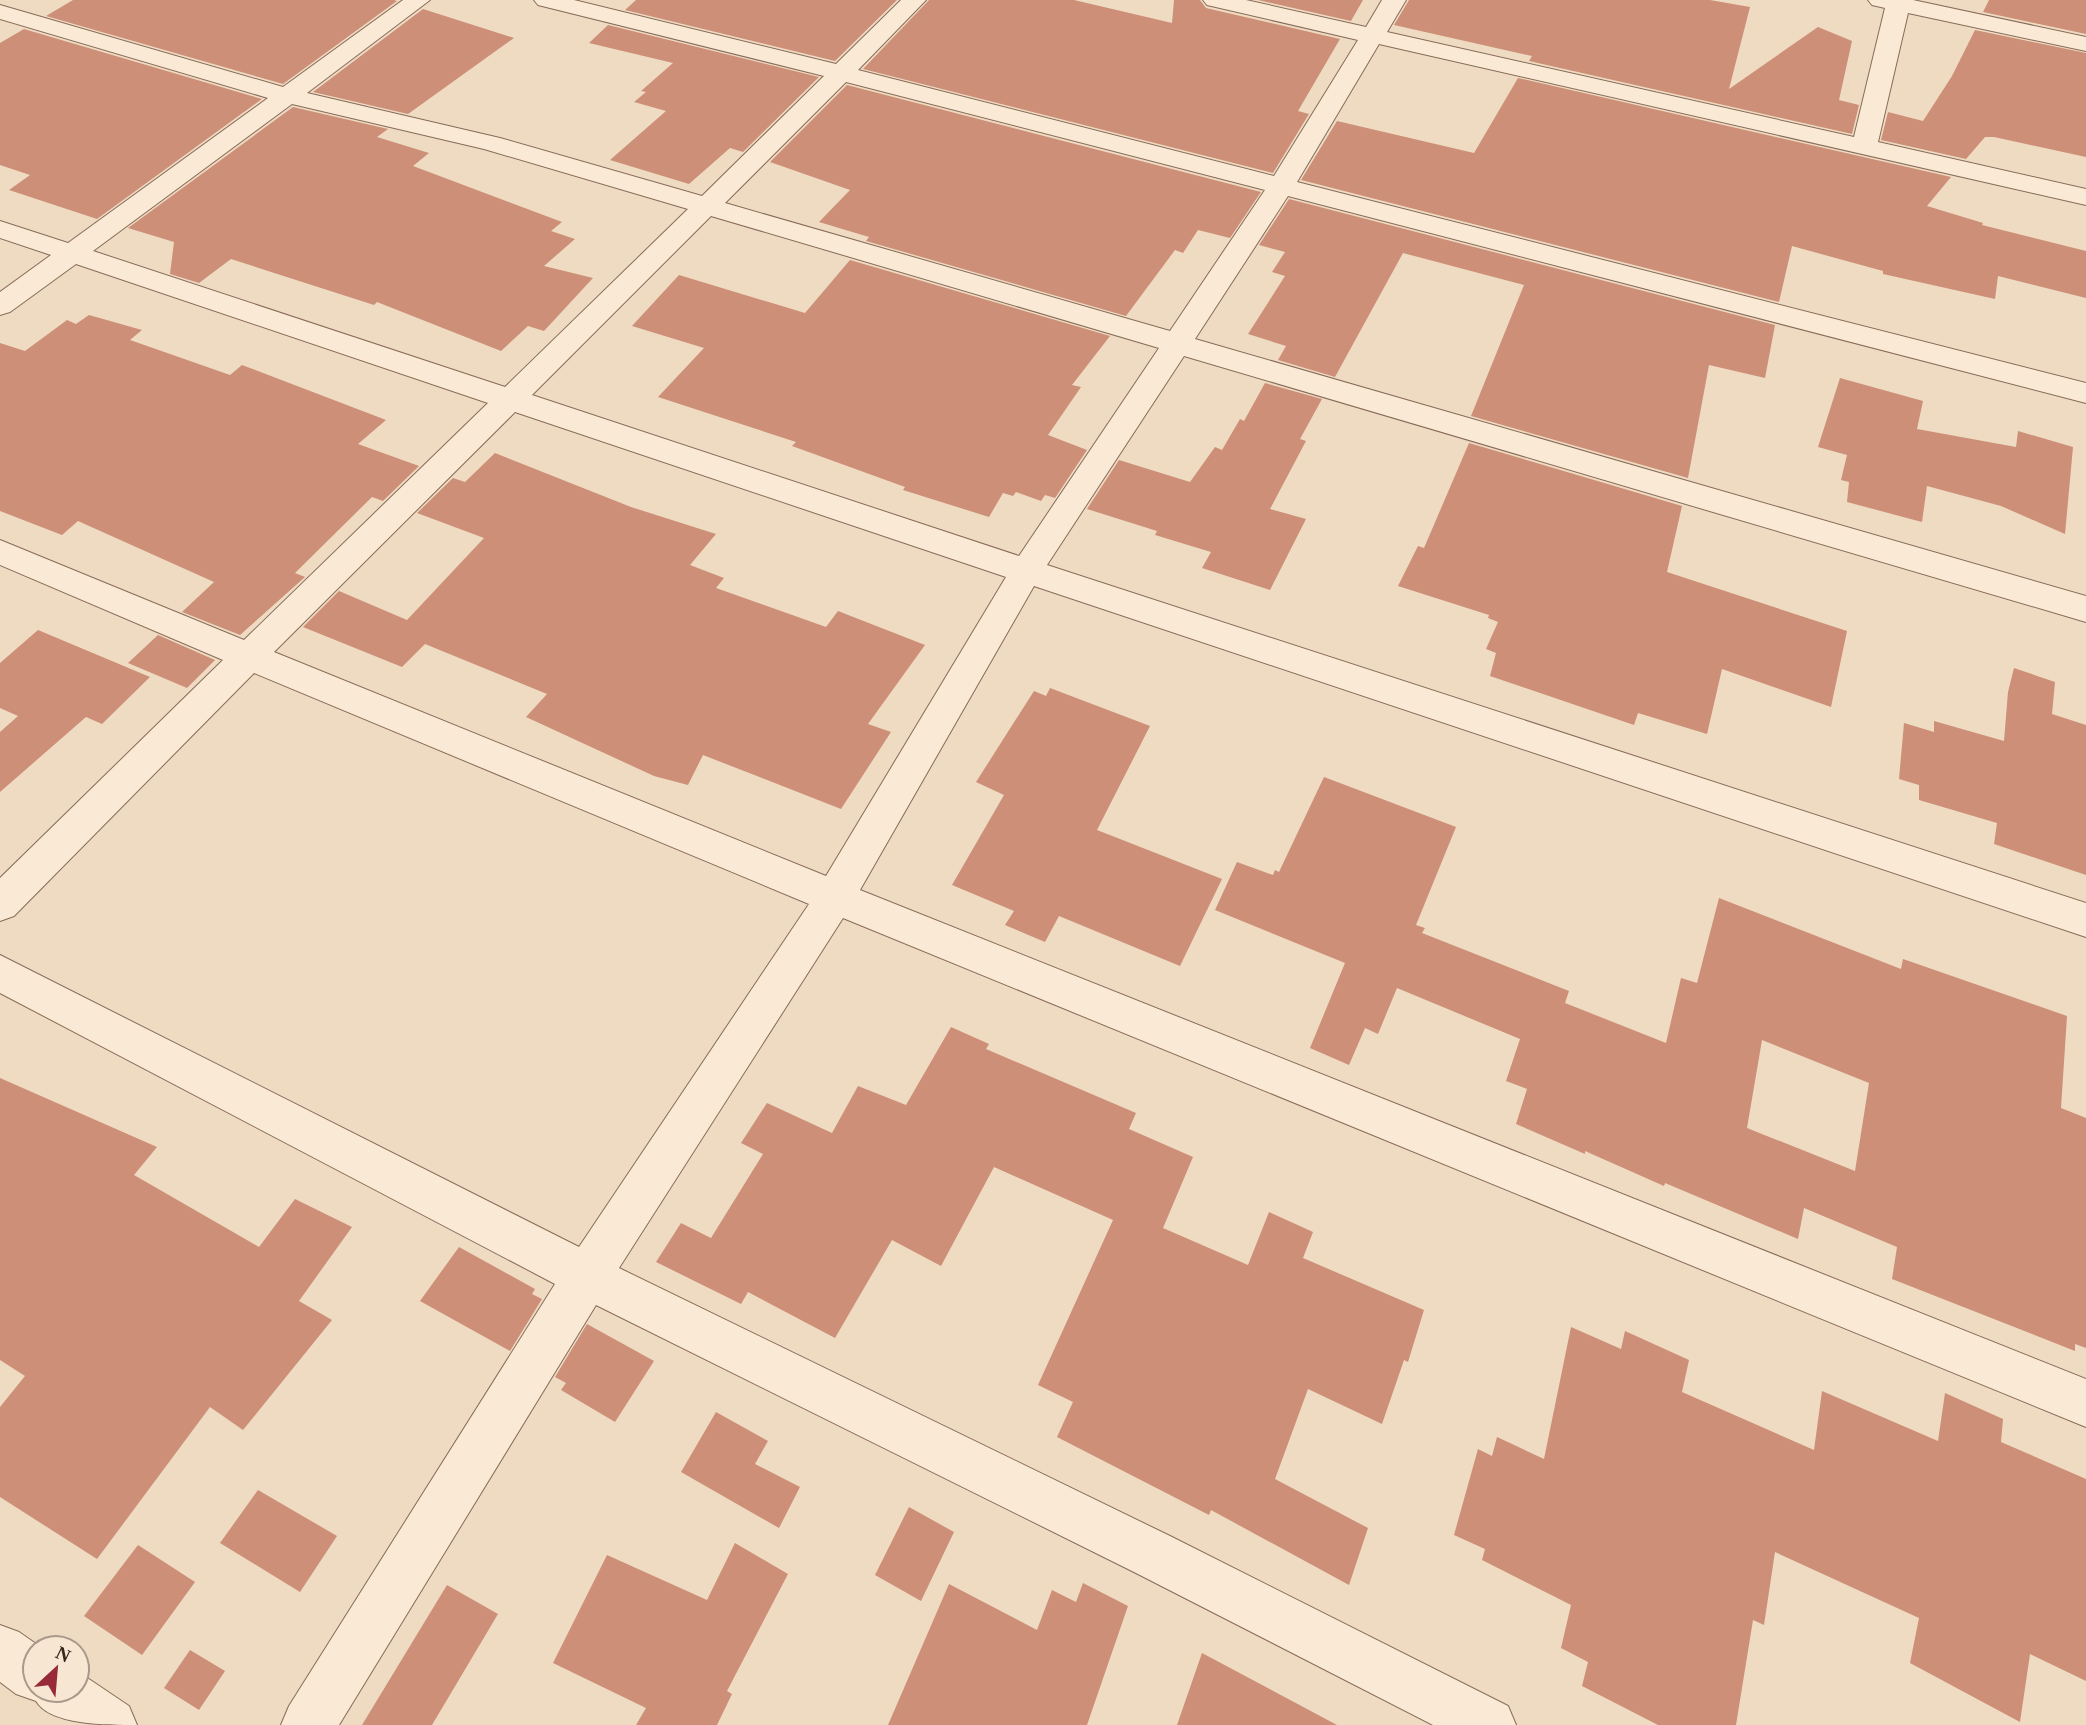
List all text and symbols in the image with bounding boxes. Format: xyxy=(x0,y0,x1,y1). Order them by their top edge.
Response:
north arrow xyxy=(21,1634,91,1704)
text: N xyxy=(52,1642,74,1667)

